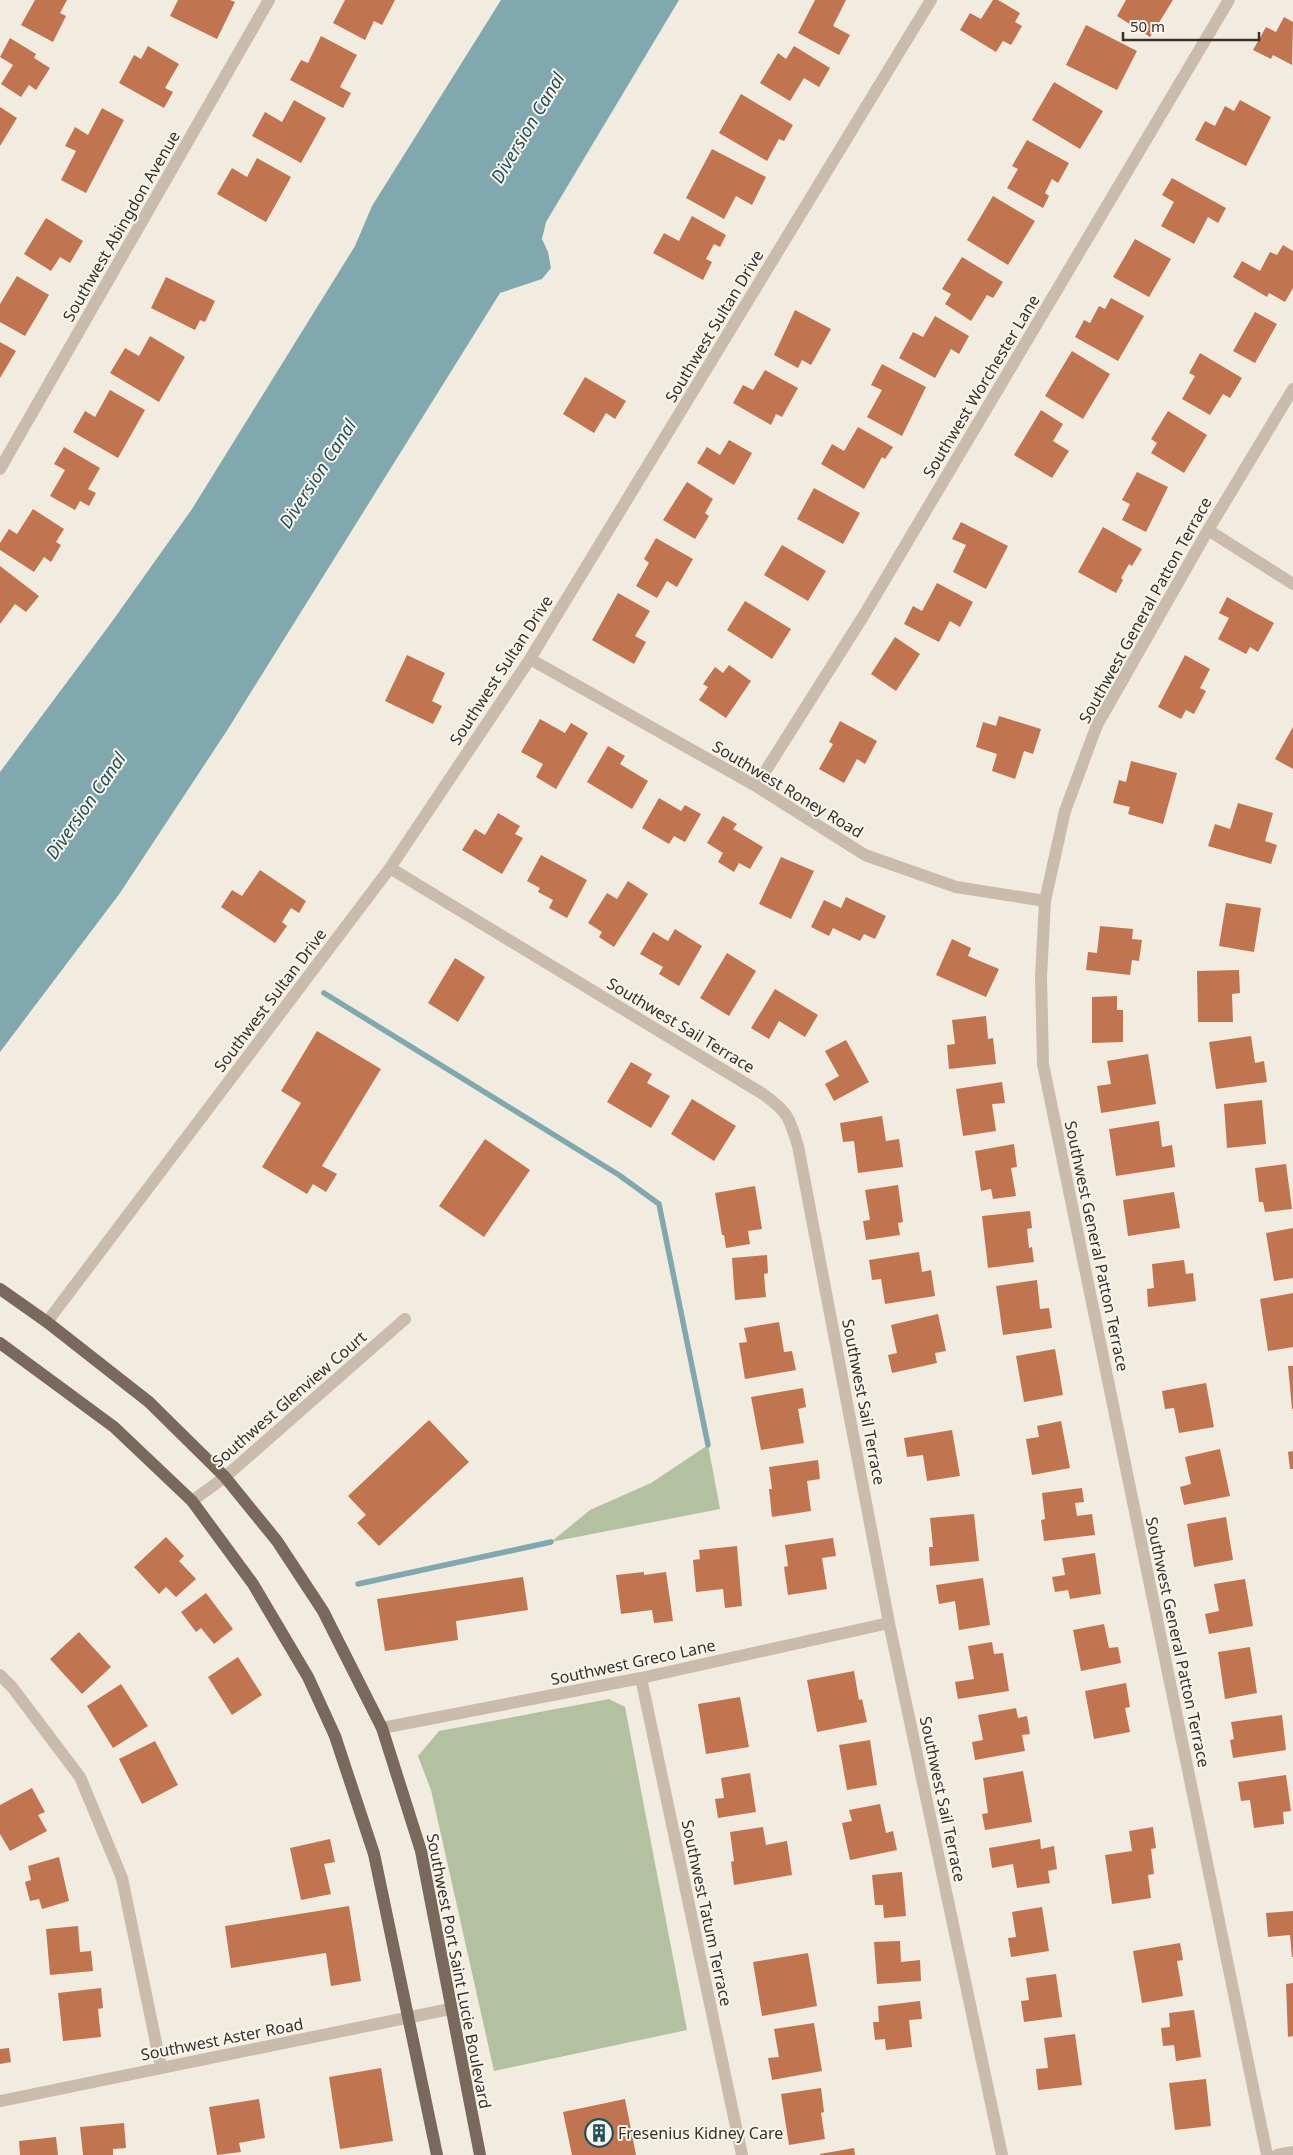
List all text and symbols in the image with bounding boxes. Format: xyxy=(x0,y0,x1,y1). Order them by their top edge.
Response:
scale bar xyxy=(1123,10,1259,42)
text: 50 m xyxy=(1130,16,1165,36)
water label: Diversion Canal xyxy=(485,67,570,187)
street label: Southwest Abingdon Avenue xyxy=(57,127,185,325)
street label: Southwest Sultan Drive xyxy=(660,246,768,406)
street label: Southwest Worchester Lane xyxy=(918,290,1044,482)
water label: Diversion Canal xyxy=(273,414,361,532)
street label: Southwest General Patton Terrace xyxy=(1073,493,1217,727)
street label: Southwest Sultan Drive xyxy=(444,591,558,749)
street label: Southwest Roney Road xyxy=(709,735,867,843)
water label: Diversion Canal xyxy=(40,747,131,863)
street label: Southwest Sultan Drive xyxy=(209,924,331,1076)
street label: Southwest Sail Terrace xyxy=(603,972,759,1078)
street label: Southwest General Patton Terrace xyxy=(1060,1119,1134,1373)
street label: Southwest Sail Terrace xyxy=(837,1317,891,1487)
street label: Southwest Glenview Court xyxy=(207,1326,371,1472)
street label: Southwest General Patton Terrace xyxy=(1141,1515,1215,1769)
street label: Southwest Greco Lane xyxy=(549,1634,717,1690)
street label: Southwest Sail Terrace xyxy=(915,1714,971,1884)
street label: Southwest Tatum Terrace xyxy=(676,1818,738,2008)
street label: Southwest Port Saint Lucie Boulevard xyxy=(421,1831,497,2111)
street label: Southwest Aster Road xyxy=(139,2012,305,2066)
building icon: Fresenius Kidney Care xyxy=(584,2118,614,2148)
place label: Fresenius Kidney Care xyxy=(618,2122,783,2144)

